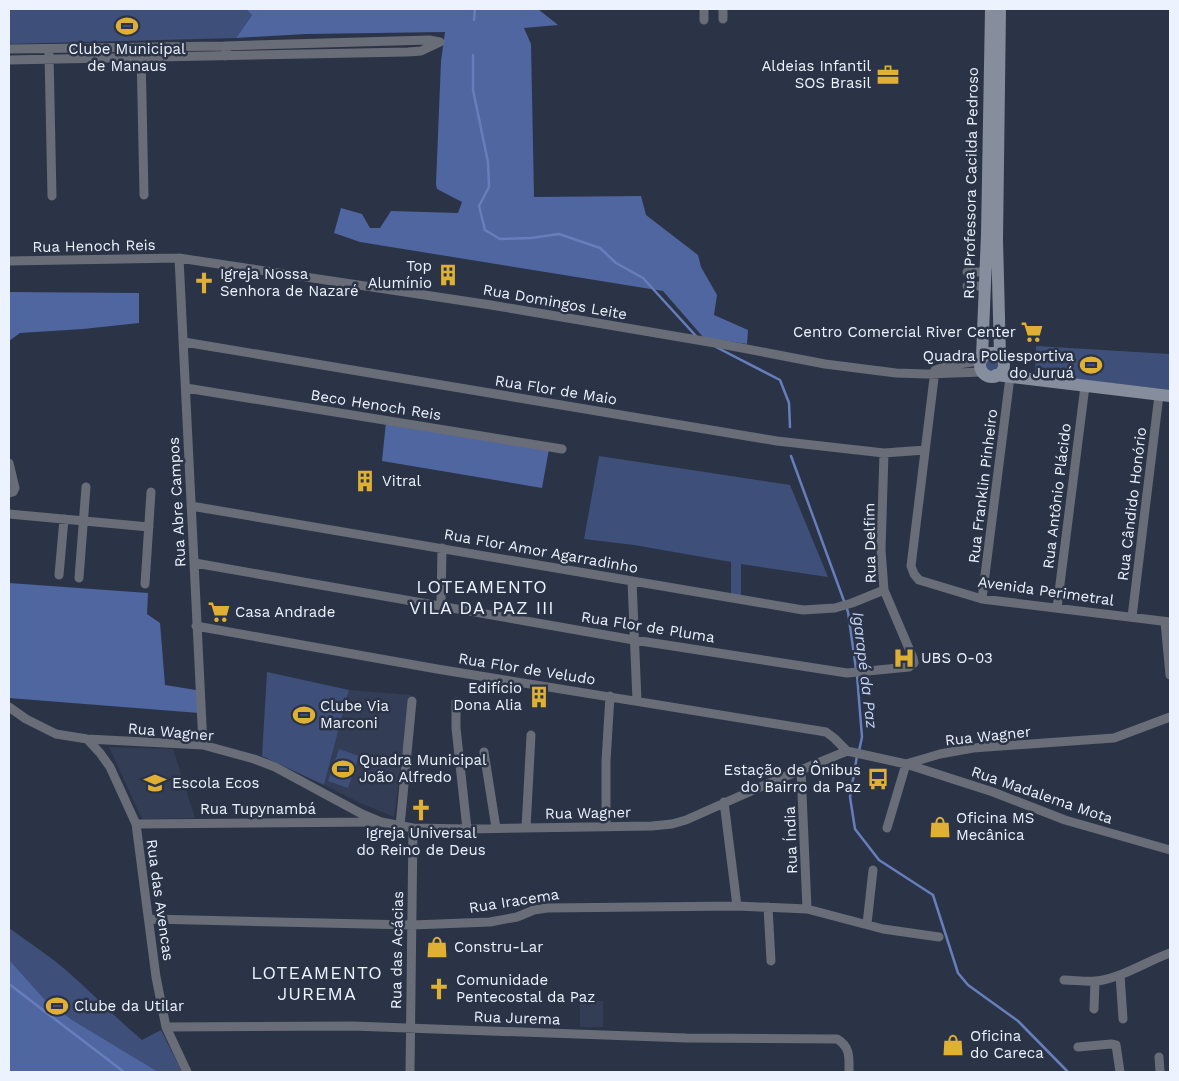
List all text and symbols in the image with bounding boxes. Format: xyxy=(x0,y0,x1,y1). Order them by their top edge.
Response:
sports icon: Clube Municipal de Manaus xyxy=(114,13,140,39)
place label: Clube Municipal de Manaus xyxy=(68,40,186,75)
place label: Aldeias Infantil SOS Brasil xyxy=(761,57,871,92)
office icon: Aldeias Infantil SOS Brasil xyxy=(875,62,901,88)
street label: Rua Professora Cacilda Pedroso xyxy=(960,67,982,299)
street label: Rua Henoch Reis xyxy=(32,236,156,256)
place label: Top Alumínio xyxy=(368,257,432,292)
building icon: Top Alumínio xyxy=(435,262,461,288)
place label: Igreja Nossa Senhora de Nazaré xyxy=(220,265,359,300)
church icon: Igreja Nossa Senhora de Nazaré xyxy=(191,270,217,296)
street label: Rua Domingos Leite xyxy=(482,280,628,324)
supermarket icon: Centro Comercial River Center xyxy=(1019,319,1045,345)
place label: Centro Comercial River Center xyxy=(793,323,1016,341)
place label: Quadra Poliesportiva do Juruá xyxy=(923,347,1075,382)
sports icon: Quadra Poliesportiva do Juruá xyxy=(1078,352,1104,378)
street label: Rua Flor de Maio xyxy=(494,371,618,409)
street label: Beco Henoch Reis xyxy=(309,386,443,424)
street label: Rua Franklin Pinheiro xyxy=(965,408,1001,564)
street label: Rua Antônio Plácido xyxy=(1039,422,1075,570)
street label: Rua Cândido Honório xyxy=(1114,426,1150,582)
street label: Rua Abre Campos xyxy=(165,436,189,567)
building icon: Vitral xyxy=(352,468,378,494)
place label: Vitral xyxy=(382,472,421,490)
street label: Rua Delfim xyxy=(860,503,880,583)
street label: Rua Flor Amor Agarradinho xyxy=(443,525,639,577)
street label: Avenida Perimetral xyxy=(977,573,1116,610)
district label: LOTEAMENTO VILA DA PAZ III xyxy=(409,576,555,618)
supermarket icon: Casa Andrade xyxy=(206,599,232,625)
place label: Casa Andrade xyxy=(235,603,335,621)
street label: Rua Flor de Pluma xyxy=(580,608,717,647)
water label: Igarapé da Paz xyxy=(848,611,882,730)
hospital icon: UBS O-03 xyxy=(891,645,917,671)
street label: Rua Flor de Veludo xyxy=(457,649,597,689)
place label: UBS O-03 xyxy=(921,649,993,667)
place label: Edifício Dona Alia xyxy=(453,679,523,714)
building icon: Edifício Dona Alia xyxy=(526,684,552,710)
place label: Clube Via Marconi xyxy=(320,697,390,732)
sports icon: Clube Via Marconi xyxy=(291,702,317,728)
street label: Rua Wagner xyxy=(127,719,215,745)
street label: Rua Wagner xyxy=(944,723,1032,749)
place label: Quadra Municipal João Alfredo xyxy=(359,751,487,786)
sports icon: Quadra Municipal João Alfredo xyxy=(330,756,356,782)
place label: Estação de Ônibus do Bairro da Paz xyxy=(724,760,861,796)
street label: Rua Madalema Mota xyxy=(969,762,1116,828)
bus stop icon: Estação de Ônibus do Bairro da Paz xyxy=(865,766,891,792)
school or university icon: Escola Ecos xyxy=(142,770,168,796)
place label: Escola Ecos xyxy=(172,774,259,792)
church icon: Igreja Universal do Reino de Deus xyxy=(408,797,434,823)
street label: Rua Tupynambá xyxy=(200,800,317,818)
street label: Rua Wagner xyxy=(545,803,631,823)
street label: Rua Índia xyxy=(781,805,801,874)
place label: Oficina MS Mecânica xyxy=(956,809,1034,844)
shop icon: Oficina MS Mecânica xyxy=(927,814,953,840)
place label: Igreja Universal do Reino de Deus xyxy=(356,824,486,859)
street label: Rua das Avencas xyxy=(143,838,177,962)
street label: Rua Iracema xyxy=(468,885,561,917)
street label: Rua das Acácias xyxy=(387,891,407,1009)
shop icon: Constru-Lar xyxy=(424,934,450,960)
place label: Constru-Lar xyxy=(454,938,543,956)
district label: LOTEAMENTO JUREMA xyxy=(251,962,383,1004)
place label: Comunidade Pentecostal da Paz xyxy=(456,971,595,1006)
church icon: Comunidade Pentecostal da Paz xyxy=(426,976,452,1002)
sports icon: Clube da Utilar xyxy=(44,993,70,1019)
place label: Clube da Utilar xyxy=(74,997,184,1015)
street label: Rua Jurema xyxy=(473,1007,561,1029)
place label: Oficina do Careca xyxy=(970,1027,1044,1062)
shop icon: Oficina do Careca xyxy=(940,1032,966,1058)

